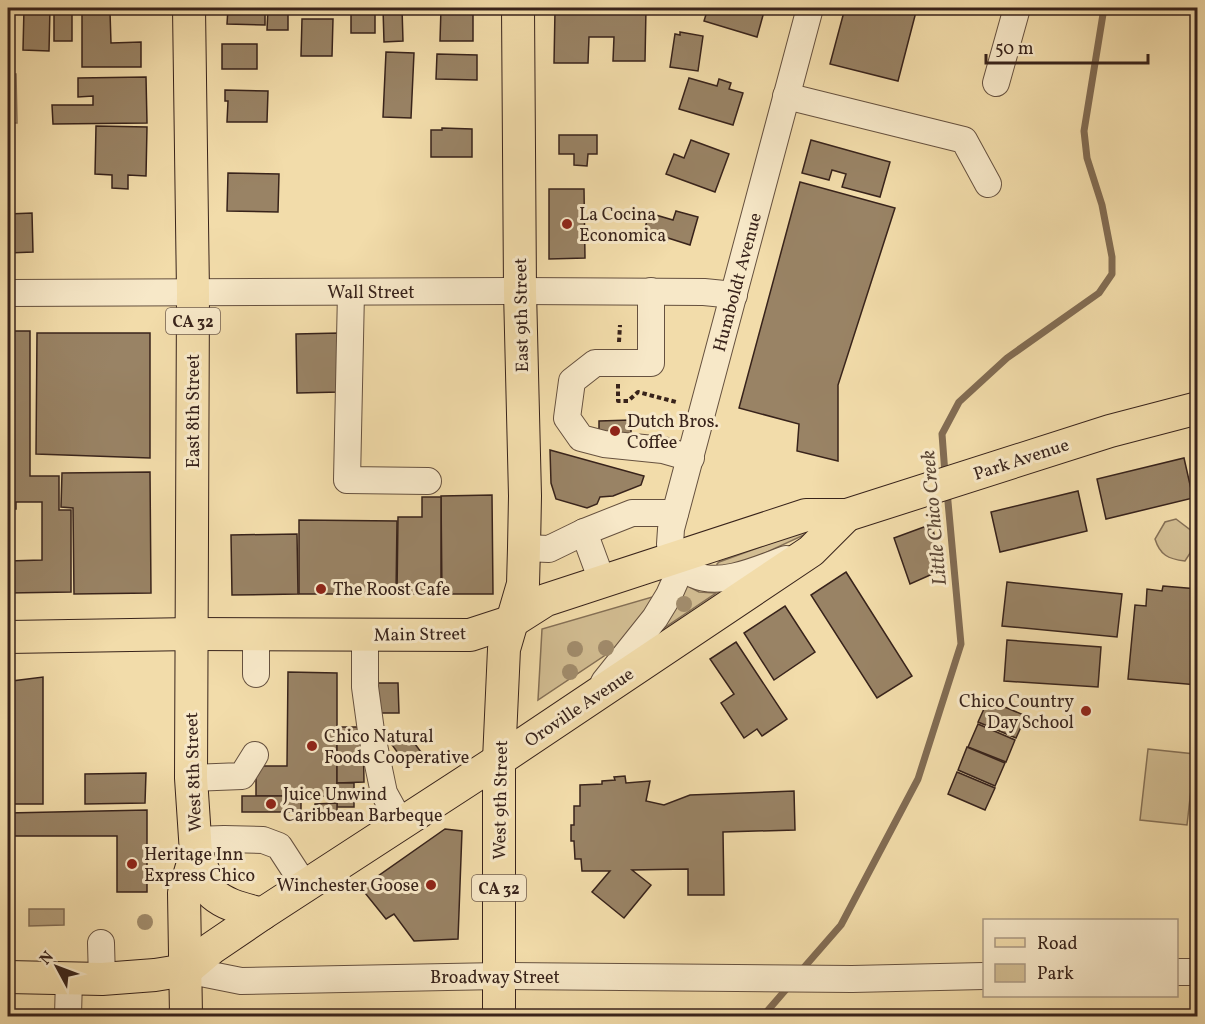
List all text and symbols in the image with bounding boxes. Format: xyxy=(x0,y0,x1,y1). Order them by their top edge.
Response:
scale bar xyxy=(986,27,1148,65)
text: 50 m xyxy=(995,37,1034,62)
place label: La Cocina Economica xyxy=(579,203,666,249)
street label: Humboldt Avenue xyxy=(708,210,769,355)
marker: La Cocina Economica xyxy=(560,217,574,231)
street label: East 9th Street xyxy=(509,257,536,372)
street label: Wall Street xyxy=(327,281,415,306)
road number: CA 32 xyxy=(166,308,220,334)
street label: East 8th Street xyxy=(182,354,207,468)
place label: Dutch Bros. Coffee xyxy=(627,410,719,456)
marker: Dutch Bros. Coffee xyxy=(608,424,622,438)
street label: Park Avenue xyxy=(970,433,1073,488)
water label: Little Chico Creek xyxy=(915,449,955,587)
place label: The Roost Cafe xyxy=(333,578,450,603)
marker: The Roost Cafe xyxy=(314,582,328,596)
street label: Main Street xyxy=(373,622,467,649)
street label: Oroville Avenue xyxy=(520,662,639,754)
place label: Chico Country Day School xyxy=(959,690,1074,736)
marker: Chico Country Day School xyxy=(1079,704,1093,718)
street label: West 8th Street xyxy=(180,712,209,832)
place label: Chico Natural Foods Cooperative xyxy=(324,725,469,771)
marker: Chico Natural Foods Cooperative xyxy=(305,739,319,753)
street label: West 9th Street xyxy=(488,740,515,860)
place label: Juice Unwind Caribbean Barbeque xyxy=(283,783,443,829)
marker: Juice Unwind Caribbean Barbeque xyxy=(264,797,278,811)
place label: Heritage Inn Express Chico xyxy=(144,843,255,889)
marker: Heritage Inn Express Chico xyxy=(125,857,139,871)
place label: Winchester Goose xyxy=(276,874,419,899)
road number: CA 32 xyxy=(472,875,526,901)
marker: Winchester Goose xyxy=(424,878,438,892)
legend xyxy=(983,919,1178,997)
text: Road xyxy=(1037,932,1078,957)
north arrow xyxy=(27,937,87,997)
text: N xyxy=(35,947,60,970)
text: Park xyxy=(1037,962,1074,987)
street label: Broadway Street xyxy=(430,966,560,991)

